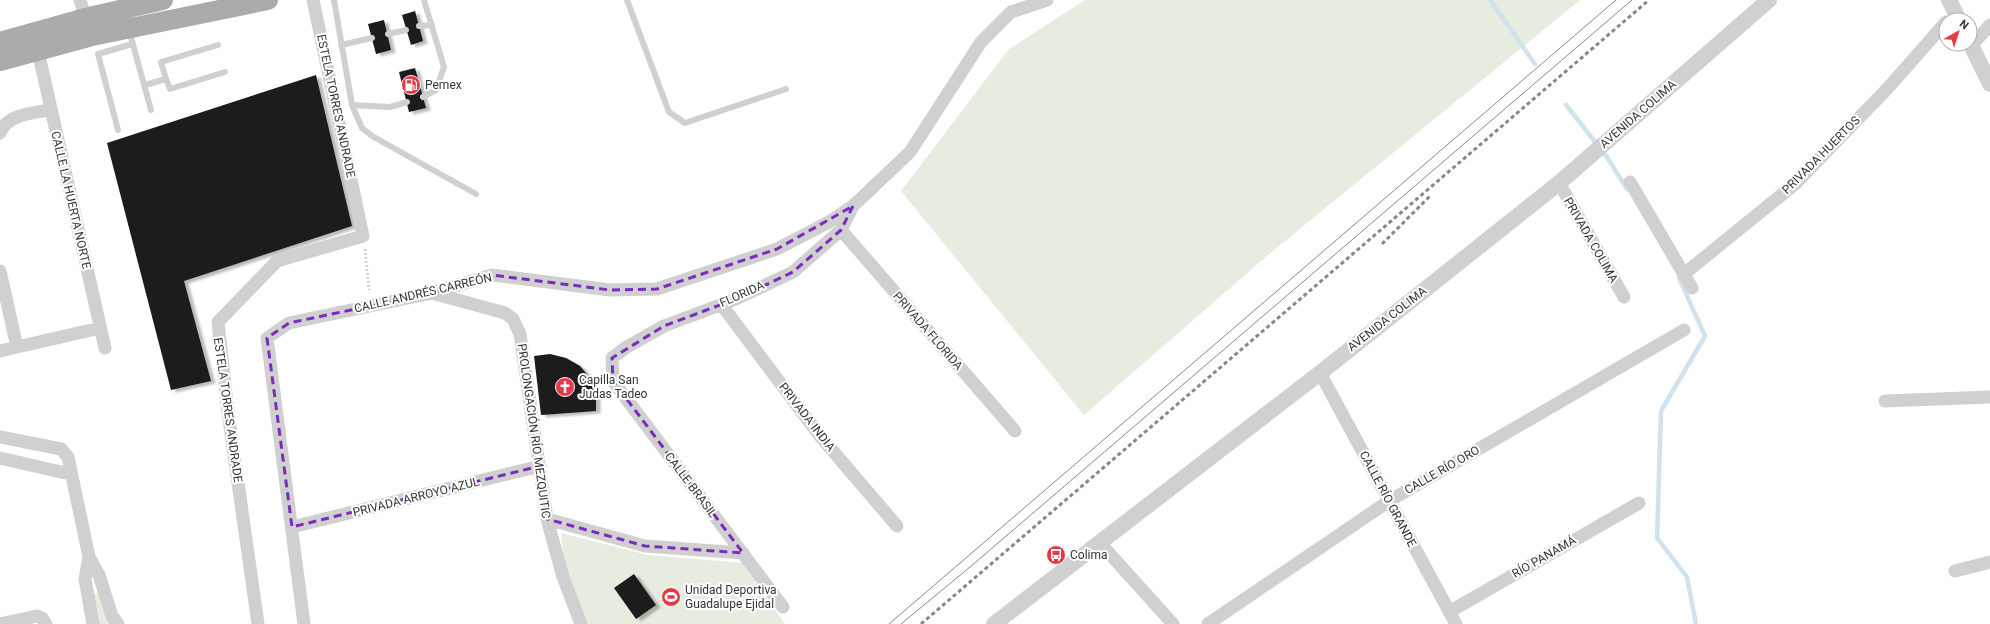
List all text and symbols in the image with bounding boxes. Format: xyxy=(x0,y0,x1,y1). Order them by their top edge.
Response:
north arrow xyxy=(1938,12,1978,52)
text: N xyxy=(1957,17,1971,32)
street label: ESTELA TORRES ANDRADE xyxy=(314,33,358,179)
fuel station icon: Pemex xyxy=(400,74,422,96)
street label: AVENIDA COLIMA xyxy=(1597,77,1679,151)
place label: Pemex xyxy=(425,78,462,92)
street label: PRIVADA HUERTOS xyxy=(1779,113,1863,197)
street label: CALLE LA HUERTA NORTE xyxy=(48,130,94,270)
street label: PRIVADA COLIMA xyxy=(1561,195,1621,285)
street label: CALLE ANDRÉS CARREÓN xyxy=(352,269,493,316)
street label: FLORIDA xyxy=(718,278,767,310)
street label: AVENIDA COLIMA xyxy=(1345,284,1429,354)
street label: PRIVADA FLORIDA xyxy=(890,289,966,373)
street label: ESTELA TORRES ANDRADE xyxy=(211,337,245,484)
street label: PROLONGACIÓN RÍO MEZQUITIC xyxy=(515,342,554,520)
place label: Capilla San Judas Tadeo xyxy=(579,373,648,401)
church icon: Capilla San Judas Tadeo xyxy=(554,376,576,398)
street label: PRIVADA INDIA xyxy=(776,380,838,454)
street label: CALLE RÍO ORO xyxy=(1402,442,1482,497)
street label: CALLE RÍO GRANDE xyxy=(1357,448,1420,550)
street label: CALLE BRASIL xyxy=(662,450,720,521)
street label: PRIVADA ARROYO AZUL xyxy=(351,474,481,520)
street label: RÍO PANAMÁ xyxy=(1509,532,1579,581)
bus stop icon: Colima xyxy=(1045,544,1067,566)
place label: Colima xyxy=(1070,548,1108,562)
place label: Unidad Deportiva Guadalupe Ejidal xyxy=(685,583,777,611)
sports icon: Unidad Deportiva Guadalupe Ejidal xyxy=(660,586,682,608)

